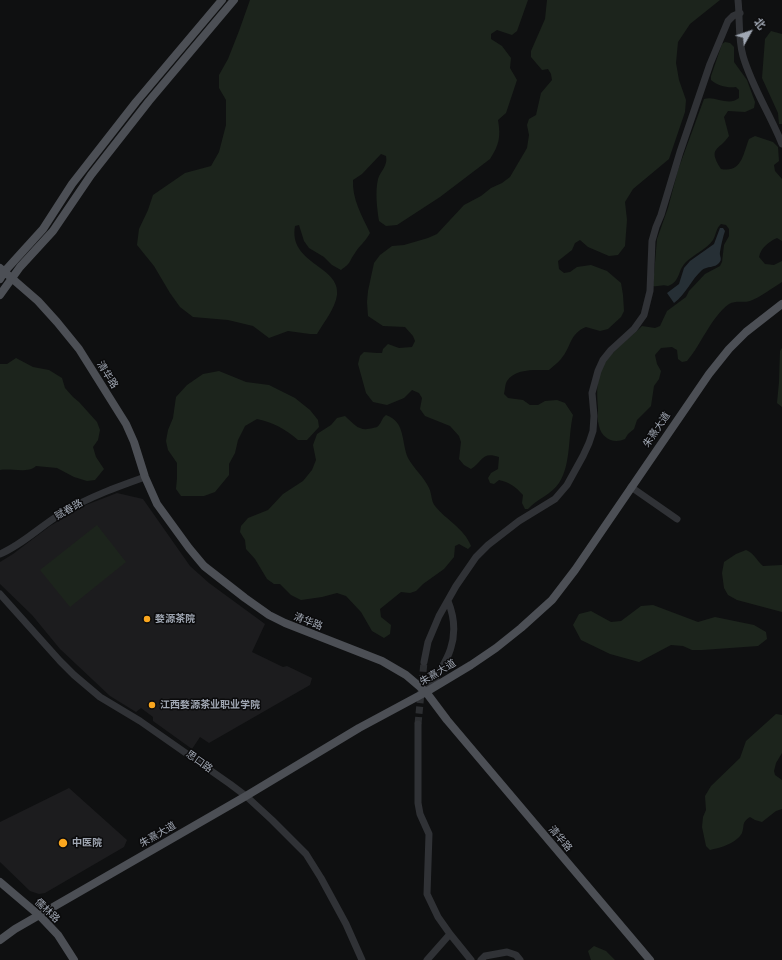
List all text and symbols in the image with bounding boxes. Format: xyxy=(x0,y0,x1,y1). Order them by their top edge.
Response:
north arrow xyxy=(730,12,770,52)
text: 北 xyxy=(751,16,768,32)
street label: 清华路 xyxy=(94,359,120,391)
street label: 朱熹大道 xyxy=(641,410,673,450)
street label: 赋春路 xyxy=(53,497,85,523)
street label: 清华路 xyxy=(292,611,324,633)
place label: 婺源茶院 xyxy=(155,613,195,625)
marker: 婺源茶院 xyxy=(142,614,152,624)
street label: 朱熹大道 xyxy=(418,658,458,688)
place label: 江西婺源茶业职业学院 xyxy=(160,699,260,711)
marker: 江西婺源茶业职业学院 xyxy=(147,700,157,710)
street label: 思口路 xyxy=(183,748,215,776)
street label: 朱熹大道 xyxy=(138,820,178,850)
street label: 清华路 xyxy=(546,824,574,854)
marker: 中医院 xyxy=(57,837,69,849)
place label: 中医院 xyxy=(72,837,102,849)
street label: 儒林路 xyxy=(32,896,62,926)

